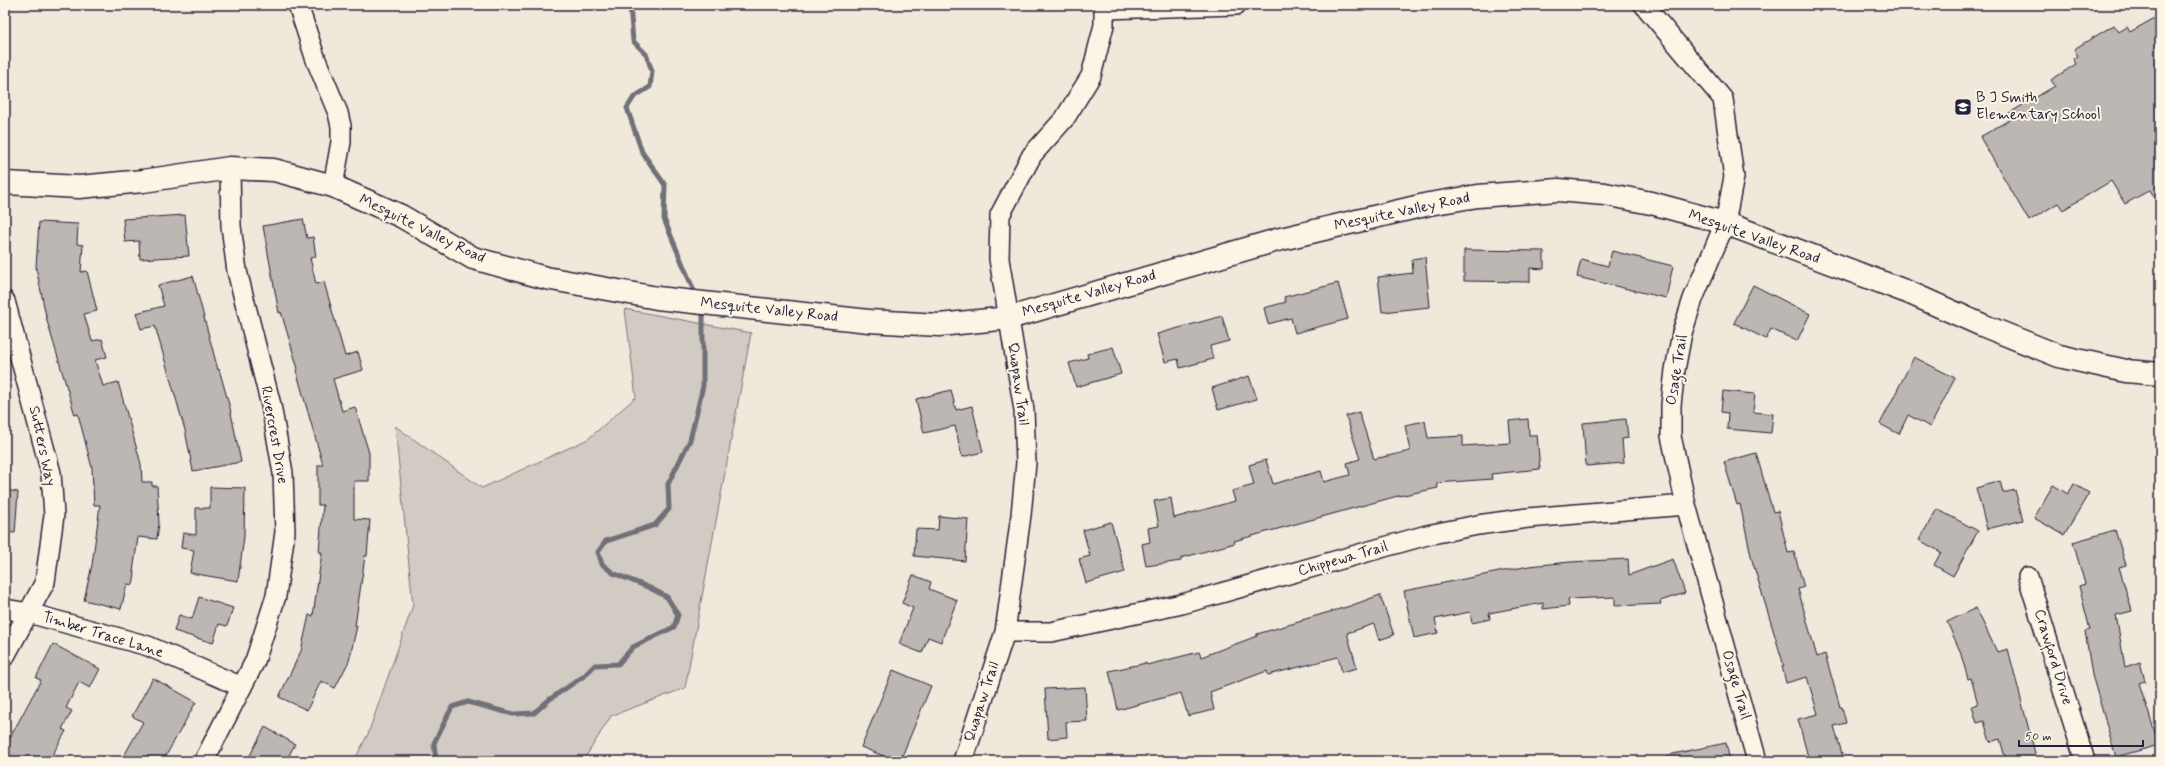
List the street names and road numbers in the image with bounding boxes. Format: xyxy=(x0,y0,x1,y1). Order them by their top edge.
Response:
street label: Mesquite Valley Road xyxy=(1332,188,1472,236)
street label: Mesquite Valley Road xyxy=(356,190,489,268)
street label: Mesquite Valley Road xyxy=(1685,205,1823,269)
street label: Mesquite Valley Road xyxy=(1020,265,1158,323)
street label: Mesquite Valley Road xyxy=(699,293,839,327)
street label: Osage Trail xyxy=(1662,333,1693,407)
street label: Quapaw Trail xyxy=(1002,341,1034,427)
street label: Rivercrest Drive xyxy=(256,385,292,486)
street label: Sutters Way xyxy=(24,404,60,488)
street label: Chippewa Trail xyxy=(1296,537,1391,581)
street label: Timber Trace Lane xyxy=(40,607,166,663)
street label: Crawford Drive xyxy=(2027,607,2077,708)
street label: Osage Trail xyxy=(1716,648,1756,723)
street label: Quapaw Trail xyxy=(960,659,1004,745)

